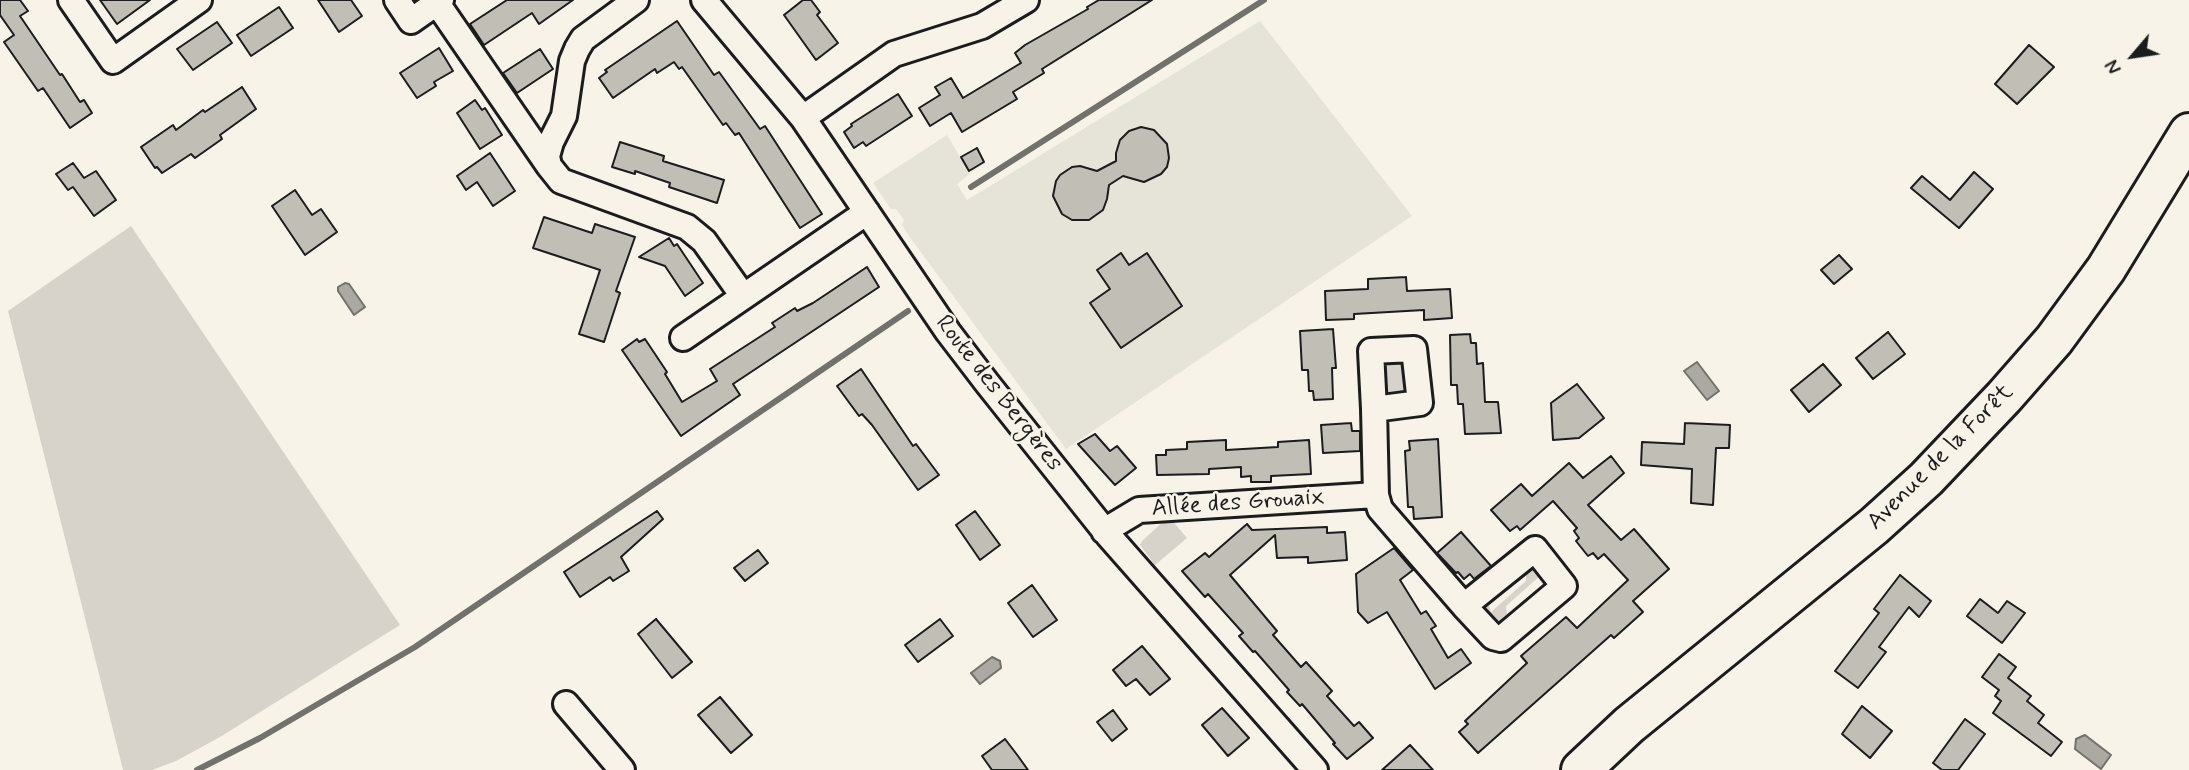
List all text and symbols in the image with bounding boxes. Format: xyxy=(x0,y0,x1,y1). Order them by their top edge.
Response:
north arrow xyxy=(2098,21,2168,91)
text: N xyxy=(2100,55,2128,78)
street label: Route des Bergères xyxy=(928,310,1068,478)
street label: Avenue de la Forêt xyxy=(1862,379,2020,537)
street label: Allée des Grouaix xyxy=(1151,484,1325,524)

